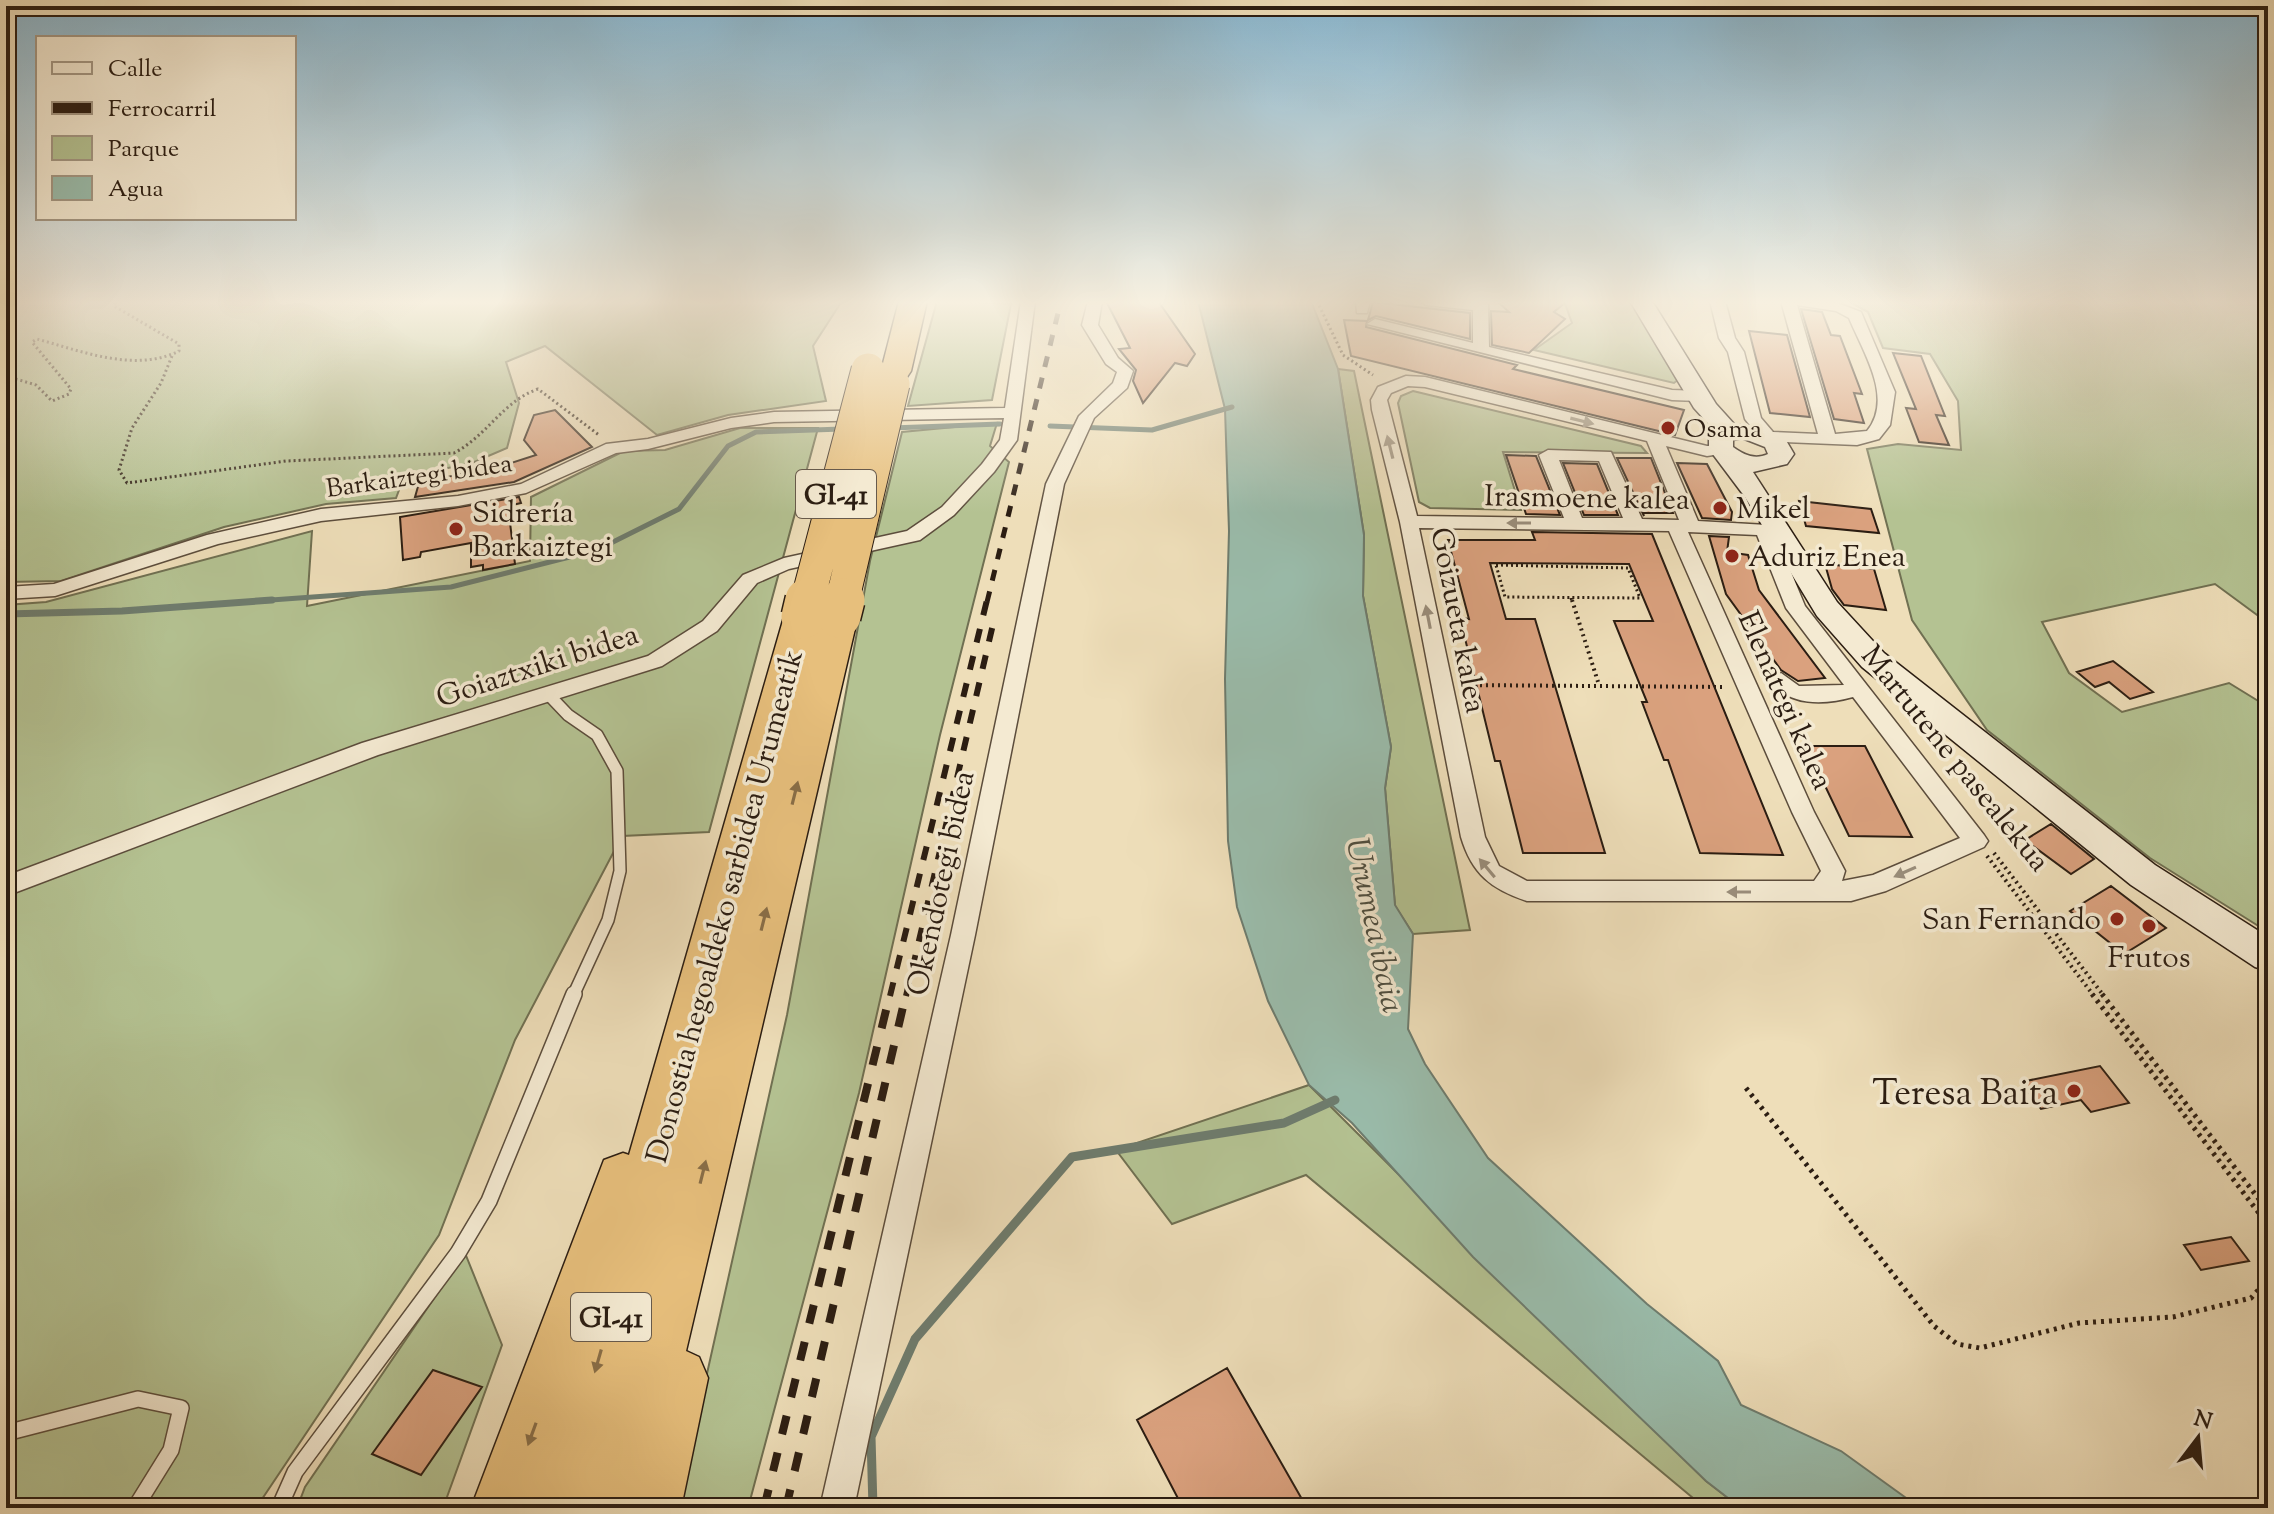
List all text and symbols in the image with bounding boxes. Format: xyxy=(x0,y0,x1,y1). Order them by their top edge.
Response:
legend xyxy=(36,36,296,220)
text: Calle xyxy=(108,53,162,87)
text: Ferrocarril xyxy=(108,93,217,127)
text: Parque xyxy=(108,133,179,167)
text: Agua xyxy=(108,173,164,207)
place label: Osama xyxy=(1684,412,1762,449)
one-way arrow xyxy=(1570,415,1595,428)
marker: Osama xyxy=(1659,419,1677,437)
one-way arrow xyxy=(1383,434,1395,459)
street label: Barkaiztegi bidea xyxy=(324,446,515,509)
road number: GI-41 xyxy=(796,470,876,518)
street label: Irasmoene kalea xyxy=(1484,476,1690,523)
place label: Mikel xyxy=(1736,489,1810,532)
place label: Sidrería Barkaiztegi xyxy=(472,493,613,570)
marker: Mikel xyxy=(1711,499,1729,517)
one-way arrow xyxy=(1506,517,1531,529)
marker: Sidrería Barkaiztegi xyxy=(447,520,465,538)
street label: Goizueta kalea xyxy=(1417,524,1496,717)
place label: Aduriz Enea xyxy=(1748,537,1906,580)
marker: Aduriz Enea xyxy=(1723,547,1741,565)
one-way arrow xyxy=(1421,604,1433,629)
street label: Elenategi kalea xyxy=(1725,605,1842,797)
street label: Goiaztxiki bidea xyxy=(431,614,645,720)
street label: Martutene pasealekua xyxy=(1849,637,2059,882)
street label: Donostia hegoaldeko sarbidea Urumeatik xyxy=(637,645,816,1168)
street label: Okendotegi bidea xyxy=(898,767,987,1000)
one-way arrow xyxy=(790,781,802,806)
water label: Urumea ibaia xyxy=(1332,834,1414,1017)
one-way arrow xyxy=(1478,858,1496,878)
one-way arrow xyxy=(1893,866,1916,879)
one-way arrow xyxy=(1726,886,1751,898)
place label: San Fernando xyxy=(1922,900,2101,943)
one-way arrow xyxy=(759,907,771,932)
marker: San Fernando xyxy=(2108,910,2126,928)
marker: Frutos xyxy=(2140,917,2158,935)
place label: Frutos xyxy=(2107,938,2191,981)
place label: Teresa Baita xyxy=(1872,1069,2058,1121)
marker: Teresa Baita xyxy=(2065,1082,2083,1100)
one-way arrow xyxy=(697,1159,709,1184)
road number: GI-41 xyxy=(571,1293,651,1341)
one-way arrow xyxy=(591,1350,604,1374)
north arrow xyxy=(2158,1398,2238,1478)
text: N xyxy=(2190,1404,2216,1440)
one-way arrow xyxy=(525,1422,538,1446)

